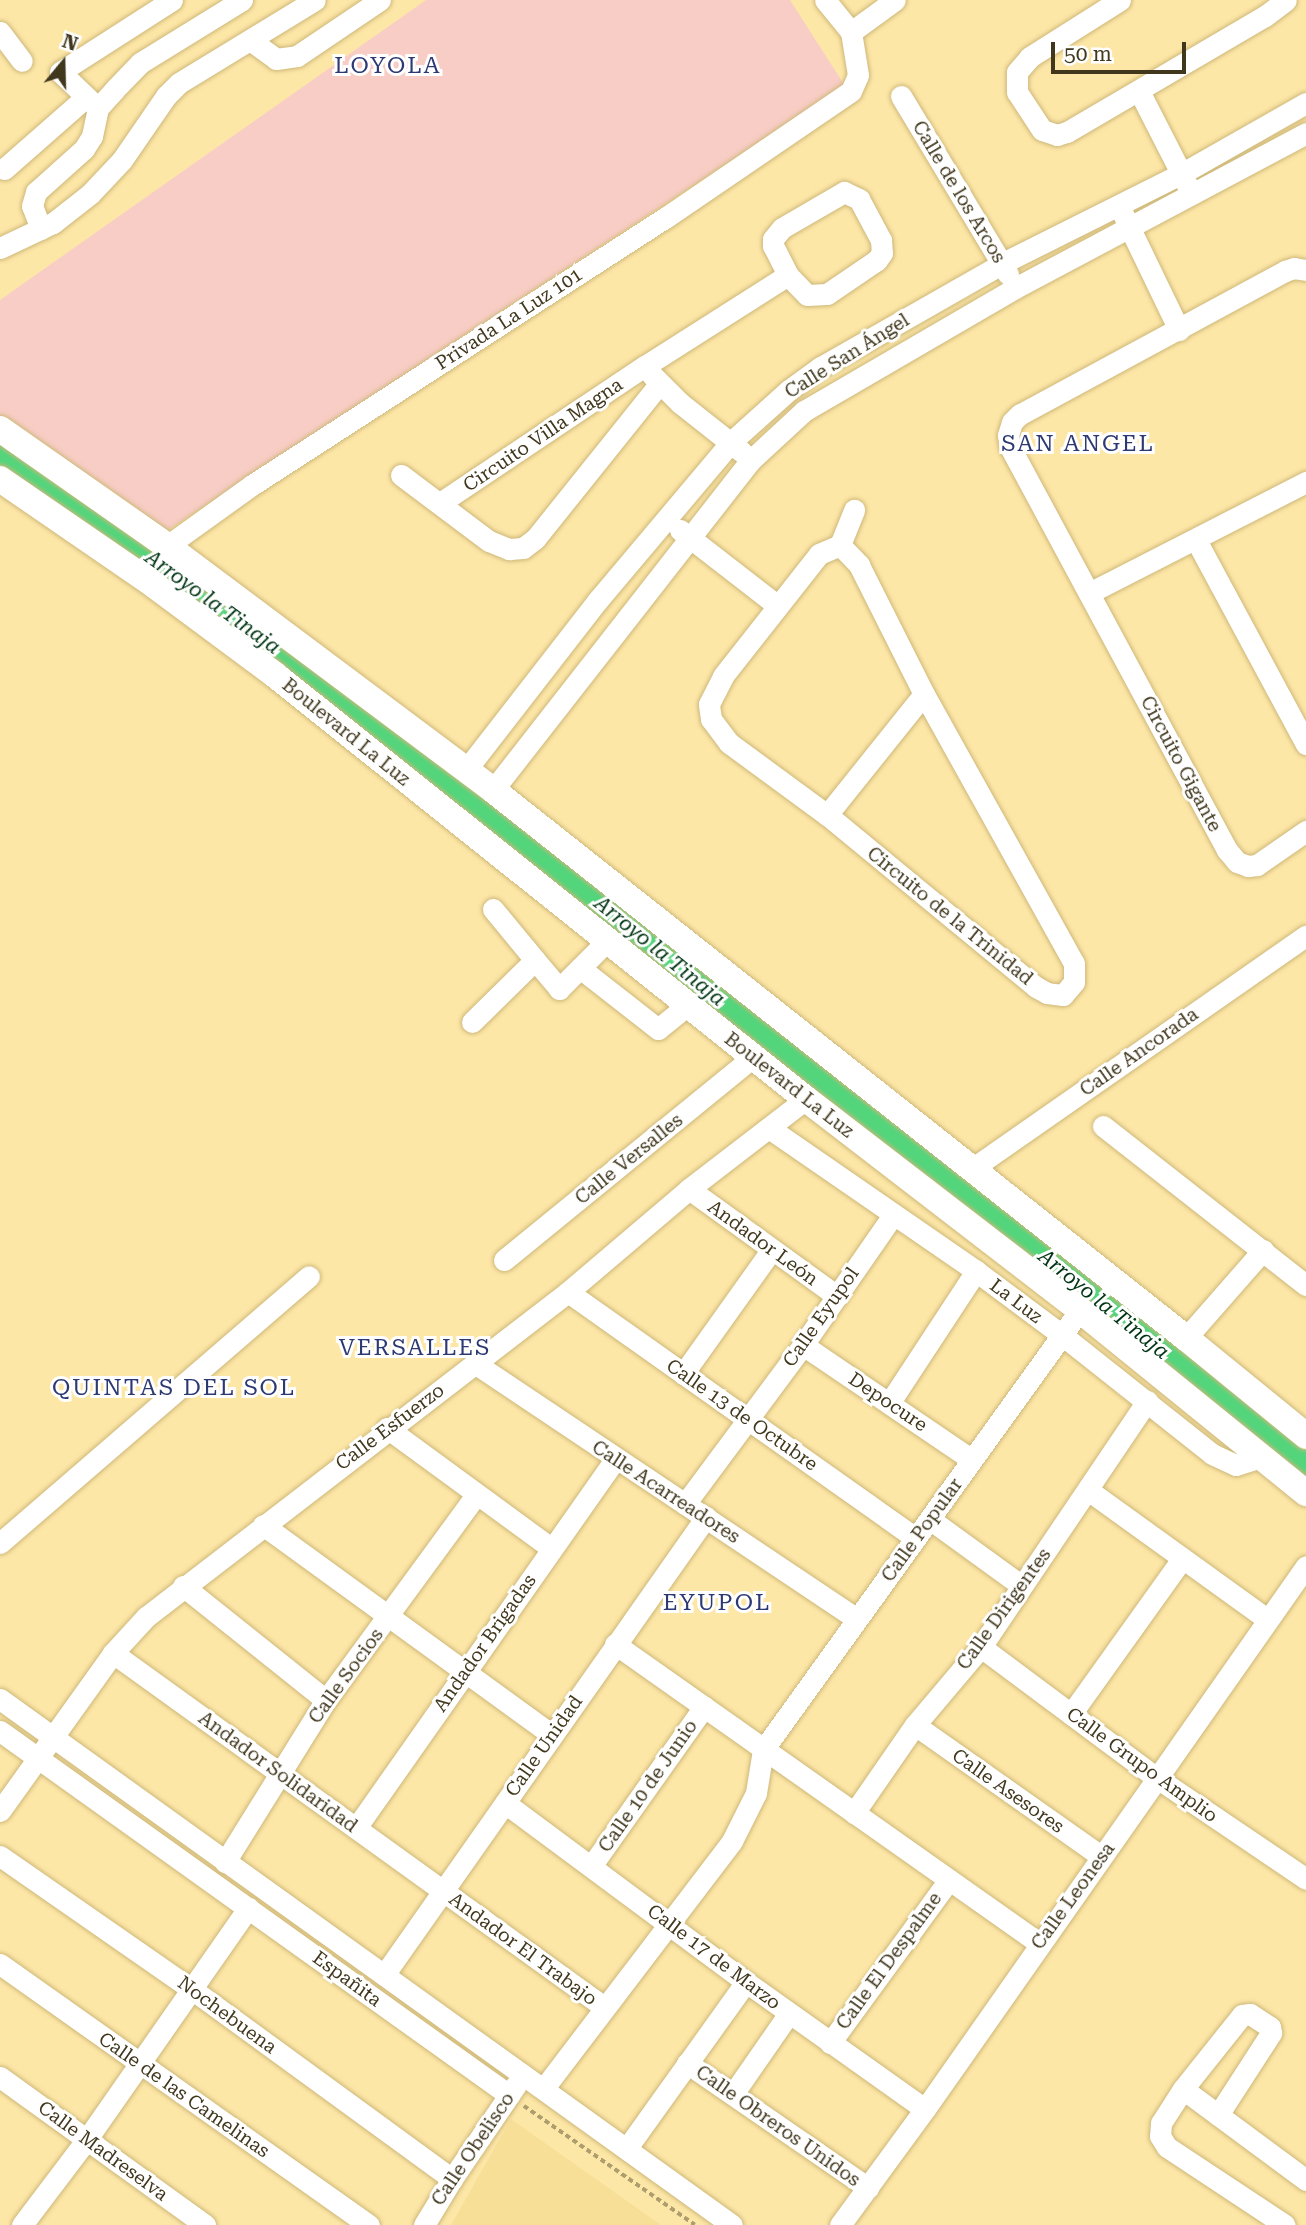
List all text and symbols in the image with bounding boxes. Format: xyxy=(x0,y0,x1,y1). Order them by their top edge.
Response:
north arrow xyxy=(28,28,98,98)
scale bar xyxy=(1054,28,1189,72)
text: N xyxy=(59,29,81,56)
text: 50 m xyxy=(1064,42,1112,66)
district label: LOYOLA xyxy=(335,52,441,80)
street label: Calle de los Arcos xyxy=(908,117,1010,267)
street label: Privada La Luz 101 xyxy=(431,263,587,375)
street label: Calle San Ángel xyxy=(781,309,913,403)
street label: Circuito Villa Magna xyxy=(459,373,627,497)
district label: SAN ANGEL xyxy=(1002,430,1154,458)
water label: Arroyo la Tinaja xyxy=(140,545,286,659)
street label: Boulevard La Luz xyxy=(278,674,414,790)
street label: Circuito Gigante xyxy=(1136,692,1226,836)
street label: Circuito de la Trinidad xyxy=(862,842,1038,990)
water label: Arroyo la Tinaja xyxy=(590,891,730,1011)
street label: Calle Ancorada xyxy=(1076,1003,1202,1101)
street label: Boulevard La Luz xyxy=(720,1028,858,1142)
street label: Calle Versalles xyxy=(571,1109,687,1209)
street label: Andador León xyxy=(703,1195,823,1291)
water label: Arroyo la Tinaja xyxy=(1034,1244,1174,1364)
street label: Calle Eyupol xyxy=(778,1263,864,1371)
street label: La Luz xyxy=(985,1274,1047,1328)
district label: VERSALLES xyxy=(340,1334,490,1362)
street label: Calle 13 de Octubre xyxy=(662,1354,822,1476)
street label: Depocure xyxy=(844,1367,932,1437)
district label: QUINTAS DEL SOL xyxy=(54,1374,294,1402)
street label: Calle Esfuerzo xyxy=(331,1379,449,1475)
street label: Calle Acarreadores xyxy=(588,1436,744,1548)
street label: Calle Popular xyxy=(877,1474,967,1586)
street label: Calle Dirigentes xyxy=(952,1544,1056,1674)
street label: Andador Brigadas xyxy=(429,1570,541,1716)
district label: EYUPOL xyxy=(663,1589,771,1617)
street label: Calle Socios xyxy=(304,1624,388,1728)
street label: Calle Unidad xyxy=(501,1691,587,1801)
street label: Calle Grupo Amplio xyxy=(1062,1703,1222,1827)
street label: Andador Solidaridad xyxy=(194,1707,362,1837)
street label: Calle 10 de Junio xyxy=(594,1715,702,1857)
street label: Calle Asesores xyxy=(948,1744,1068,1838)
street label: Calle Leonesa xyxy=(1026,1838,1120,1954)
street label: Andador El Trabajo xyxy=(445,1888,601,2010)
street label: Calle El Despalme xyxy=(832,1888,946,2034)
street label: Calle 17 de Marzo xyxy=(643,1899,785,2015)
street label: Españita xyxy=(308,1946,386,2012)
street label: Nochebuena xyxy=(173,1971,281,2059)
street label: Calle de las Camelinas xyxy=(94,2027,274,2163)
street label: Calle Obreros Unidos xyxy=(691,2061,865,2191)
street label: Calle Obelisco xyxy=(427,2088,519,2210)
street label: Calle Madreselva xyxy=(34,2096,172,2206)

